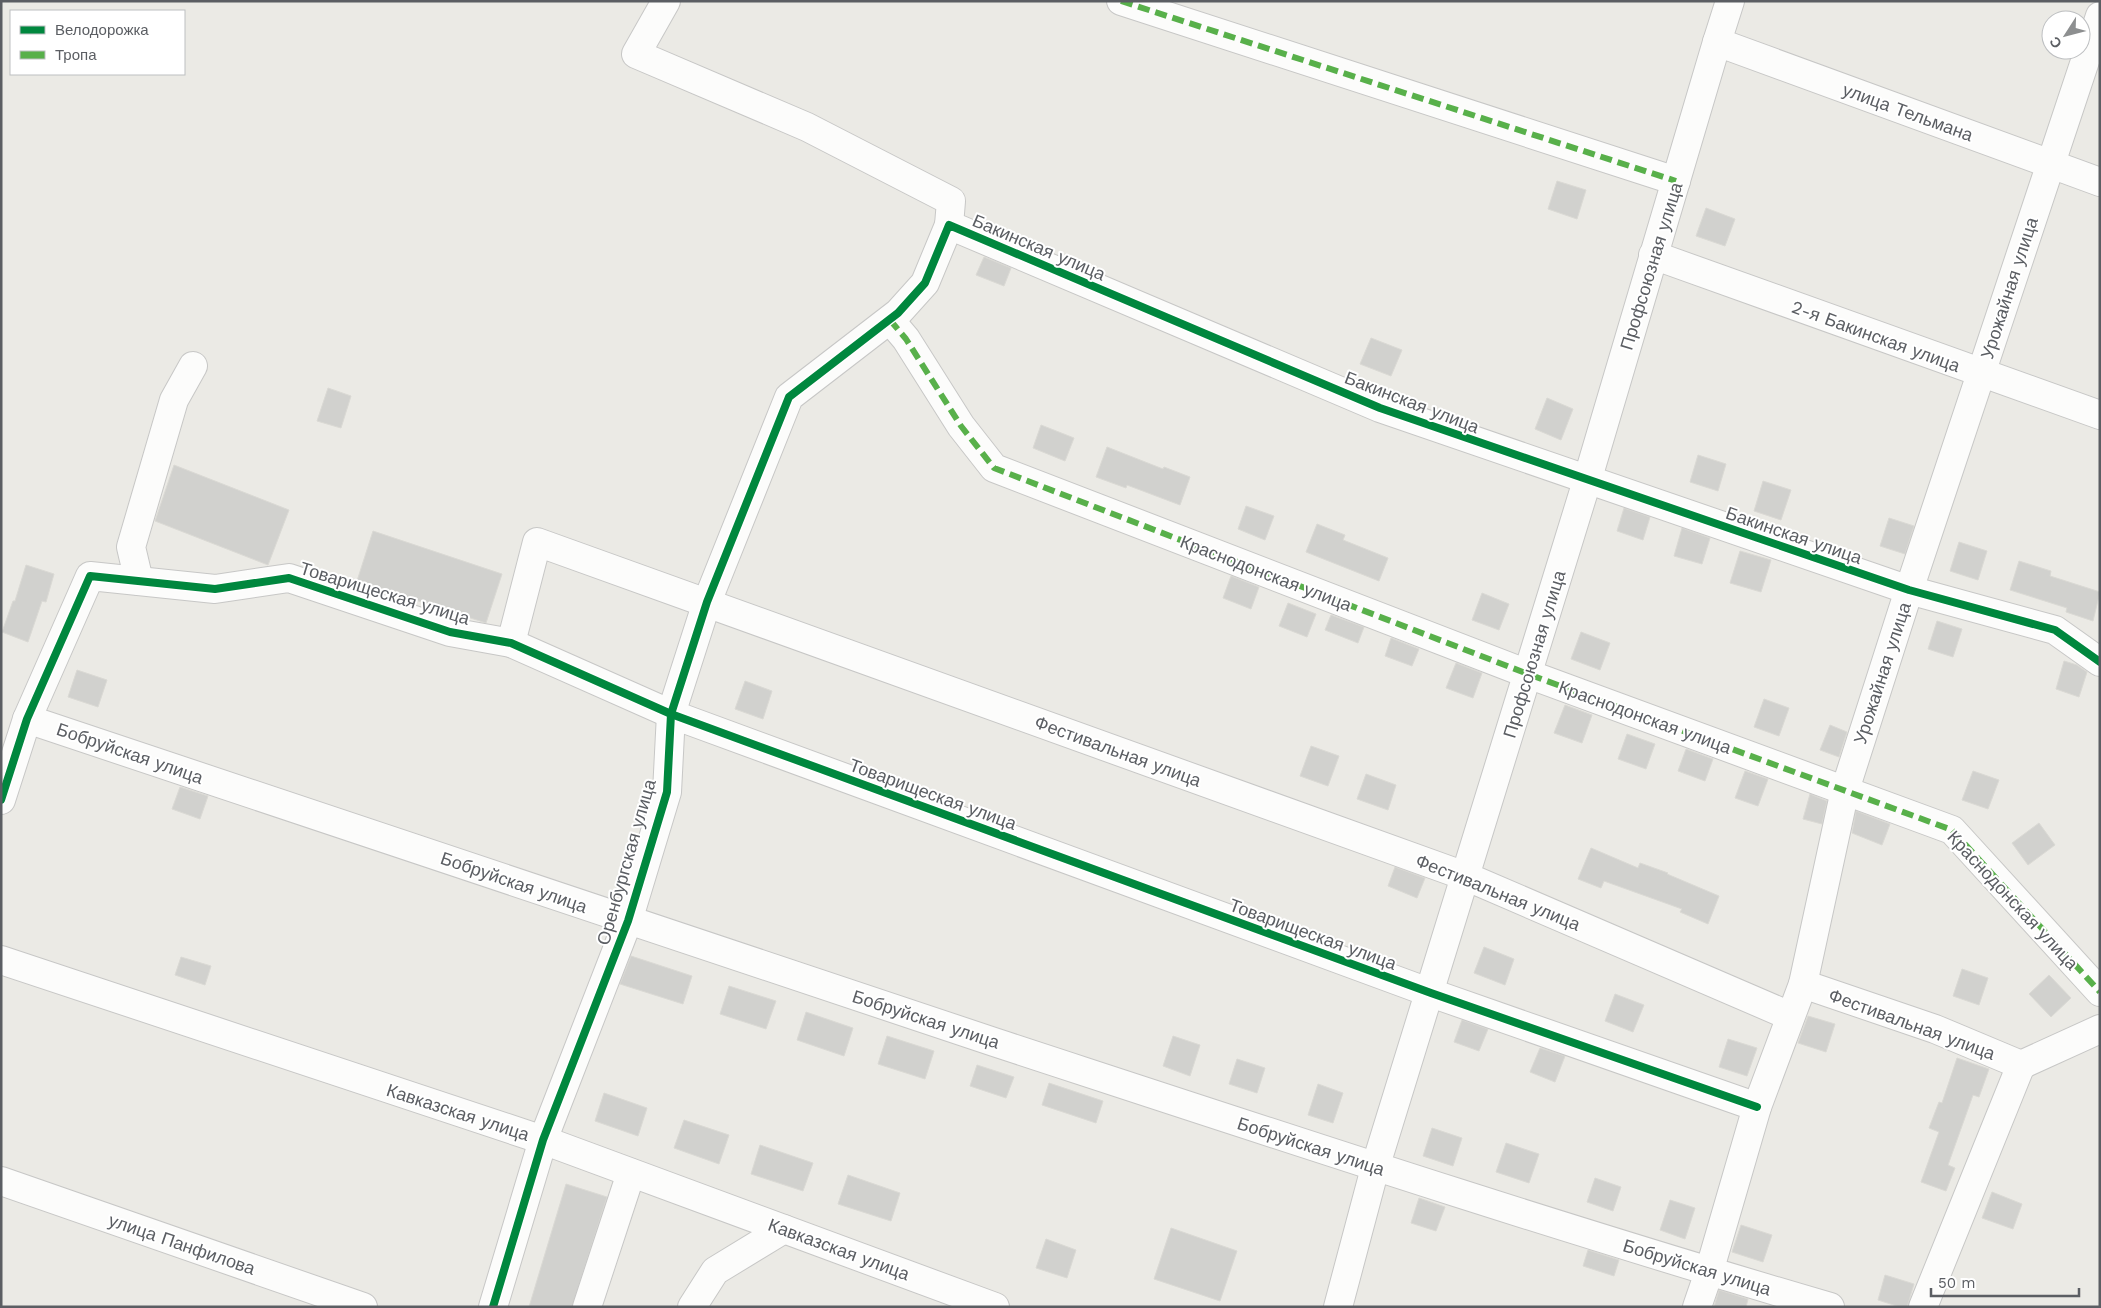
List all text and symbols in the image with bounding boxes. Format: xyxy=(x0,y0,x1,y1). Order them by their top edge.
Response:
legend xyxy=(10,10,185,75)
north arrow xyxy=(2041,10,2091,60)
text: Велодорожка xyxy=(55,21,149,39)
text: С xyxy=(2046,34,2065,51)
text: Тропа xyxy=(55,46,97,64)
street label: улица Тельмана xyxy=(1840,79,1977,146)
street label: Профсоюзная улица xyxy=(1616,179,1687,352)
street label: Бакинская улица xyxy=(969,210,1110,285)
street label: Урожайная улица xyxy=(1976,214,2042,362)
street label: 2-я Бакинская улица xyxy=(1789,296,1964,377)
street label: Бакинская улица xyxy=(1342,367,1483,438)
street label: Бакинская улица xyxy=(1723,502,1866,568)
street label: Краснодонская улица xyxy=(1177,531,1356,616)
street label: Товарищеская улица xyxy=(298,557,473,629)
street label: Профсоюзная улица xyxy=(1499,567,1570,740)
street label: Урожайная улица xyxy=(1849,599,1915,747)
street label: Краснодонская улица xyxy=(1556,676,1735,758)
street label: Фестивальная улица xyxy=(1032,711,1205,791)
street label: Бобруйская улица xyxy=(54,718,207,788)
street label: Товарищеская улица xyxy=(847,754,1020,834)
street label: Оренбургская улица xyxy=(592,776,660,947)
street label: Краснодонская улица xyxy=(1943,826,2083,974)
street label: Бобруйская улица xyxy=(438,847,591,917)
street label: Фестивальная улица xyxy=(1413,849,1584,935)
street label: Товарищеская улица xyxy=(1227,894,1400,974)
street label: Фестивальная улица xyxy=(1826,984,1999,1064)
street label: Бобруйская улица xyxy=(850,985,1003,1053)
street label: Кавказская улица xyxy=(384,1079,533,1145)
street label: Бобруйская улица xyxy=(1235,1112,1388,1180)
street label: улица Панфилова xyxy=(106,1209,259,1279)
street label: Кавказская улица xyxy=(765,1214,913,1285)
street label: Бобруйская улица xyxy=(1620,1234,1774,1300)
scale bar xyxy=(1931,1266,2078,1298)
text: 50 m xyxy=(1938,1274,1975,1292)

